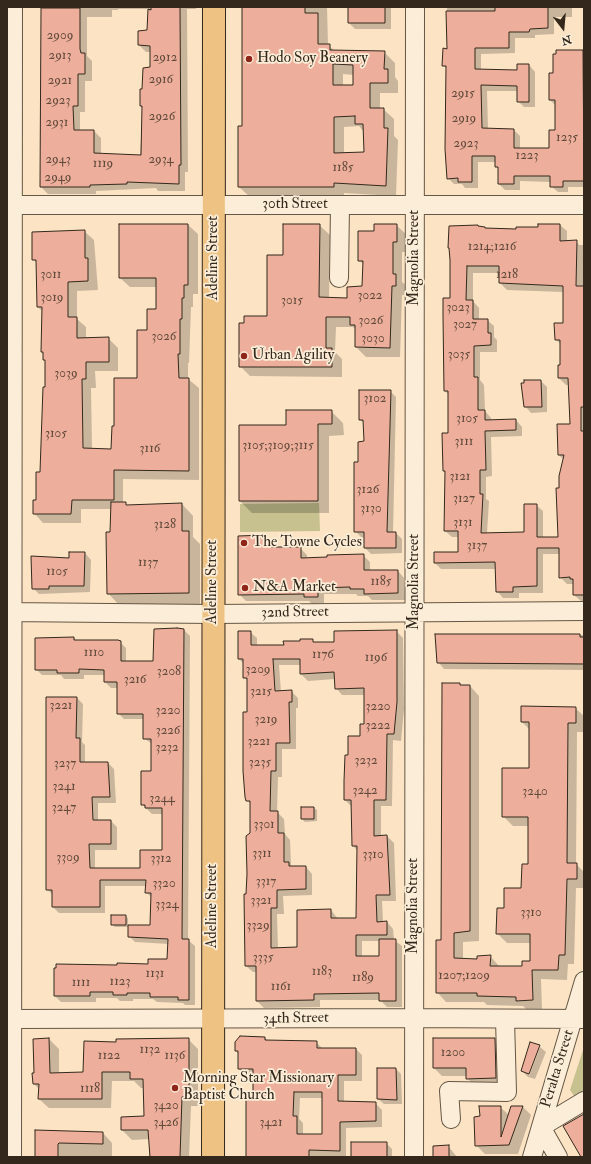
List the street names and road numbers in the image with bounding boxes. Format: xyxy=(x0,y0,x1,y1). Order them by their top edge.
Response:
street label: 30th Street xyxy=(262,196,328,214)
street label: Magnolia Street xyxy=(406,210,424,306)
street label: Adeline Street xyxy=(205,216,223,300)
street label: Magnolia Street xyxy=(406,534,424,630)
street label: Adeline Street xyxy=(204,540,222,624)
street label: 32nd Street xyxy=(261,603,329,623)
street label: Magnolia Street xyxy=(405,858,423,954)
street label: Adeline Street xyxy=(204,864,222,948)
street label: 34th Street xyxy=(263,1009,329,1029)
street label: Peralta Street xyxy=(538,1028,578,1110)

